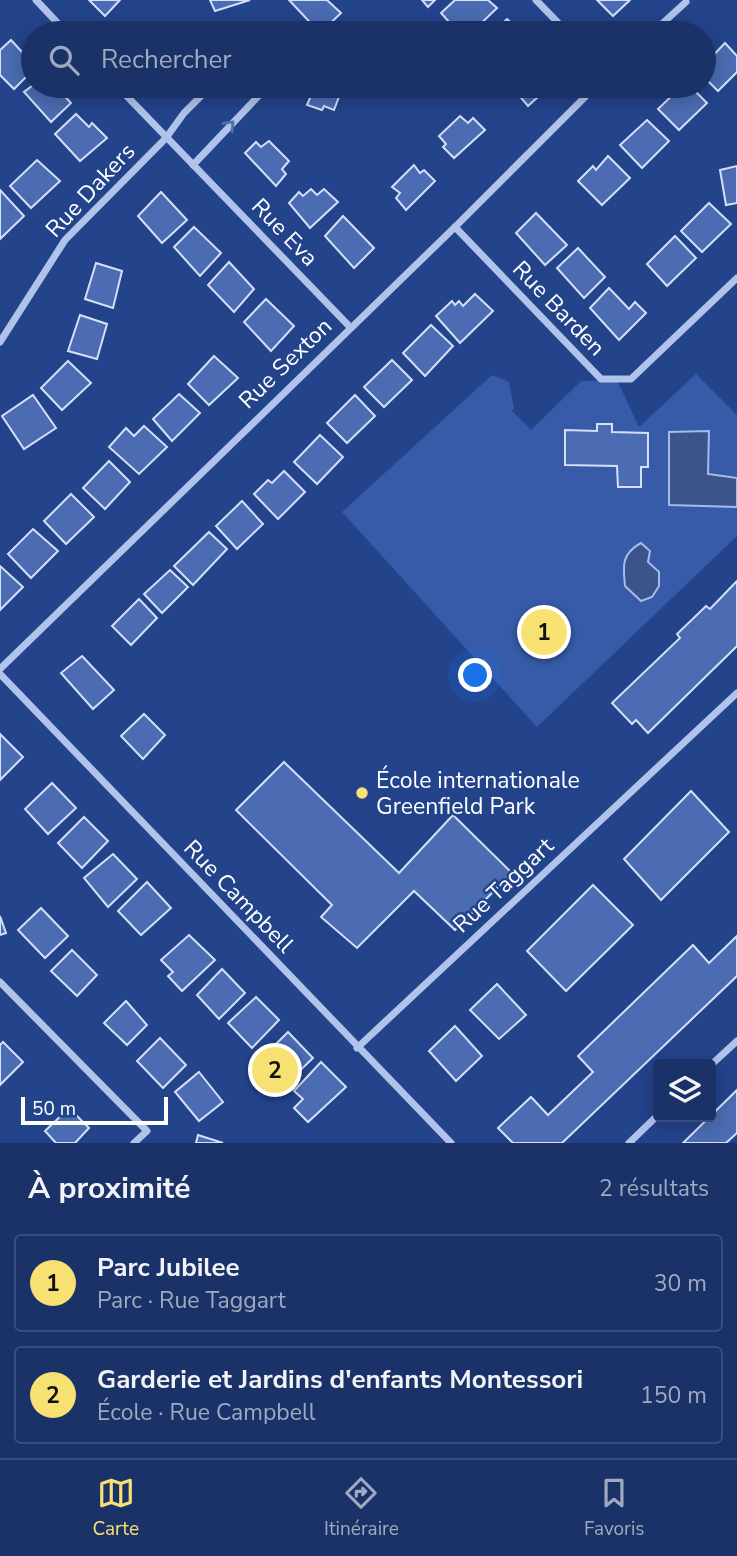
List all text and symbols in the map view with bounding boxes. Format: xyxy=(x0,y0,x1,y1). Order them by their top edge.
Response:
search box xyxy=(21,21,716,98)
icon: search xyxy=(45,41,83,79)
text: Rechercher xyxy=(101,42,232,77)
one-way arrow xyxy=(222,120,235,133)
street label: Rue Dakers xyxy=(39,137,142,244)
street label: Rue Eva xyxy=(245,192,325,273)
street label: Rue Barden xyxy=(505,254,612,363)
street label: Rue Sexton xyxy=(232,311,339,416)
pin: 1 xyxy=(521,606,567,658)
your location xyxy=(458,658,492,692)
place label: École internationale Greenfield Park xyxy=(376,765,580,822)
marker: École internationale Greenfield Park xyxy=(354,785,370,801)
street label: Rue Taggart xyxy=(446,830,561,940)
street label: Rue Campbell xyxy=(177,833,301,960)
pin: 2 xyxy=(252,1044,298,1096)
map controls xyxy=(653,1059,716,1122)
button: layers xyxy=(653,1059,716,1122)
scale bar xyxy=(21,1094,168,1126)
text: 50 m xyxy=(32,1096,76,1122)
text: À proximité xyxy=(28,1168,190,1209)
text: 2 résultats xyxy=(599,1173,709,1204)
text: Parc Jubilee xyxy=(97,1250,240,1285)
text: 1 xyxy=(46,1268,60,1299)
text: 30 m xyxy=(654,1268,707,1299)
text: Parc · Rue Taggart xyxy=(97,1285,286,1316)
text: Garderie et Jardins d'enfants Montessori xyxy=(97,1362,583,1397)
text: 2 xyxy=(46,1380,60,1411)
text: 150 m xyxy=(640,1380,707,1411)
text: École · Rue Campbell xyxy=(97,1397,316,1428)
tab: Carte xyxy=(93,1474,139,1542)
tab: Itinéraire xyxy=(324,1474,399,1542)
tab: Favoris xyxy=(584,1474,644,1542)

